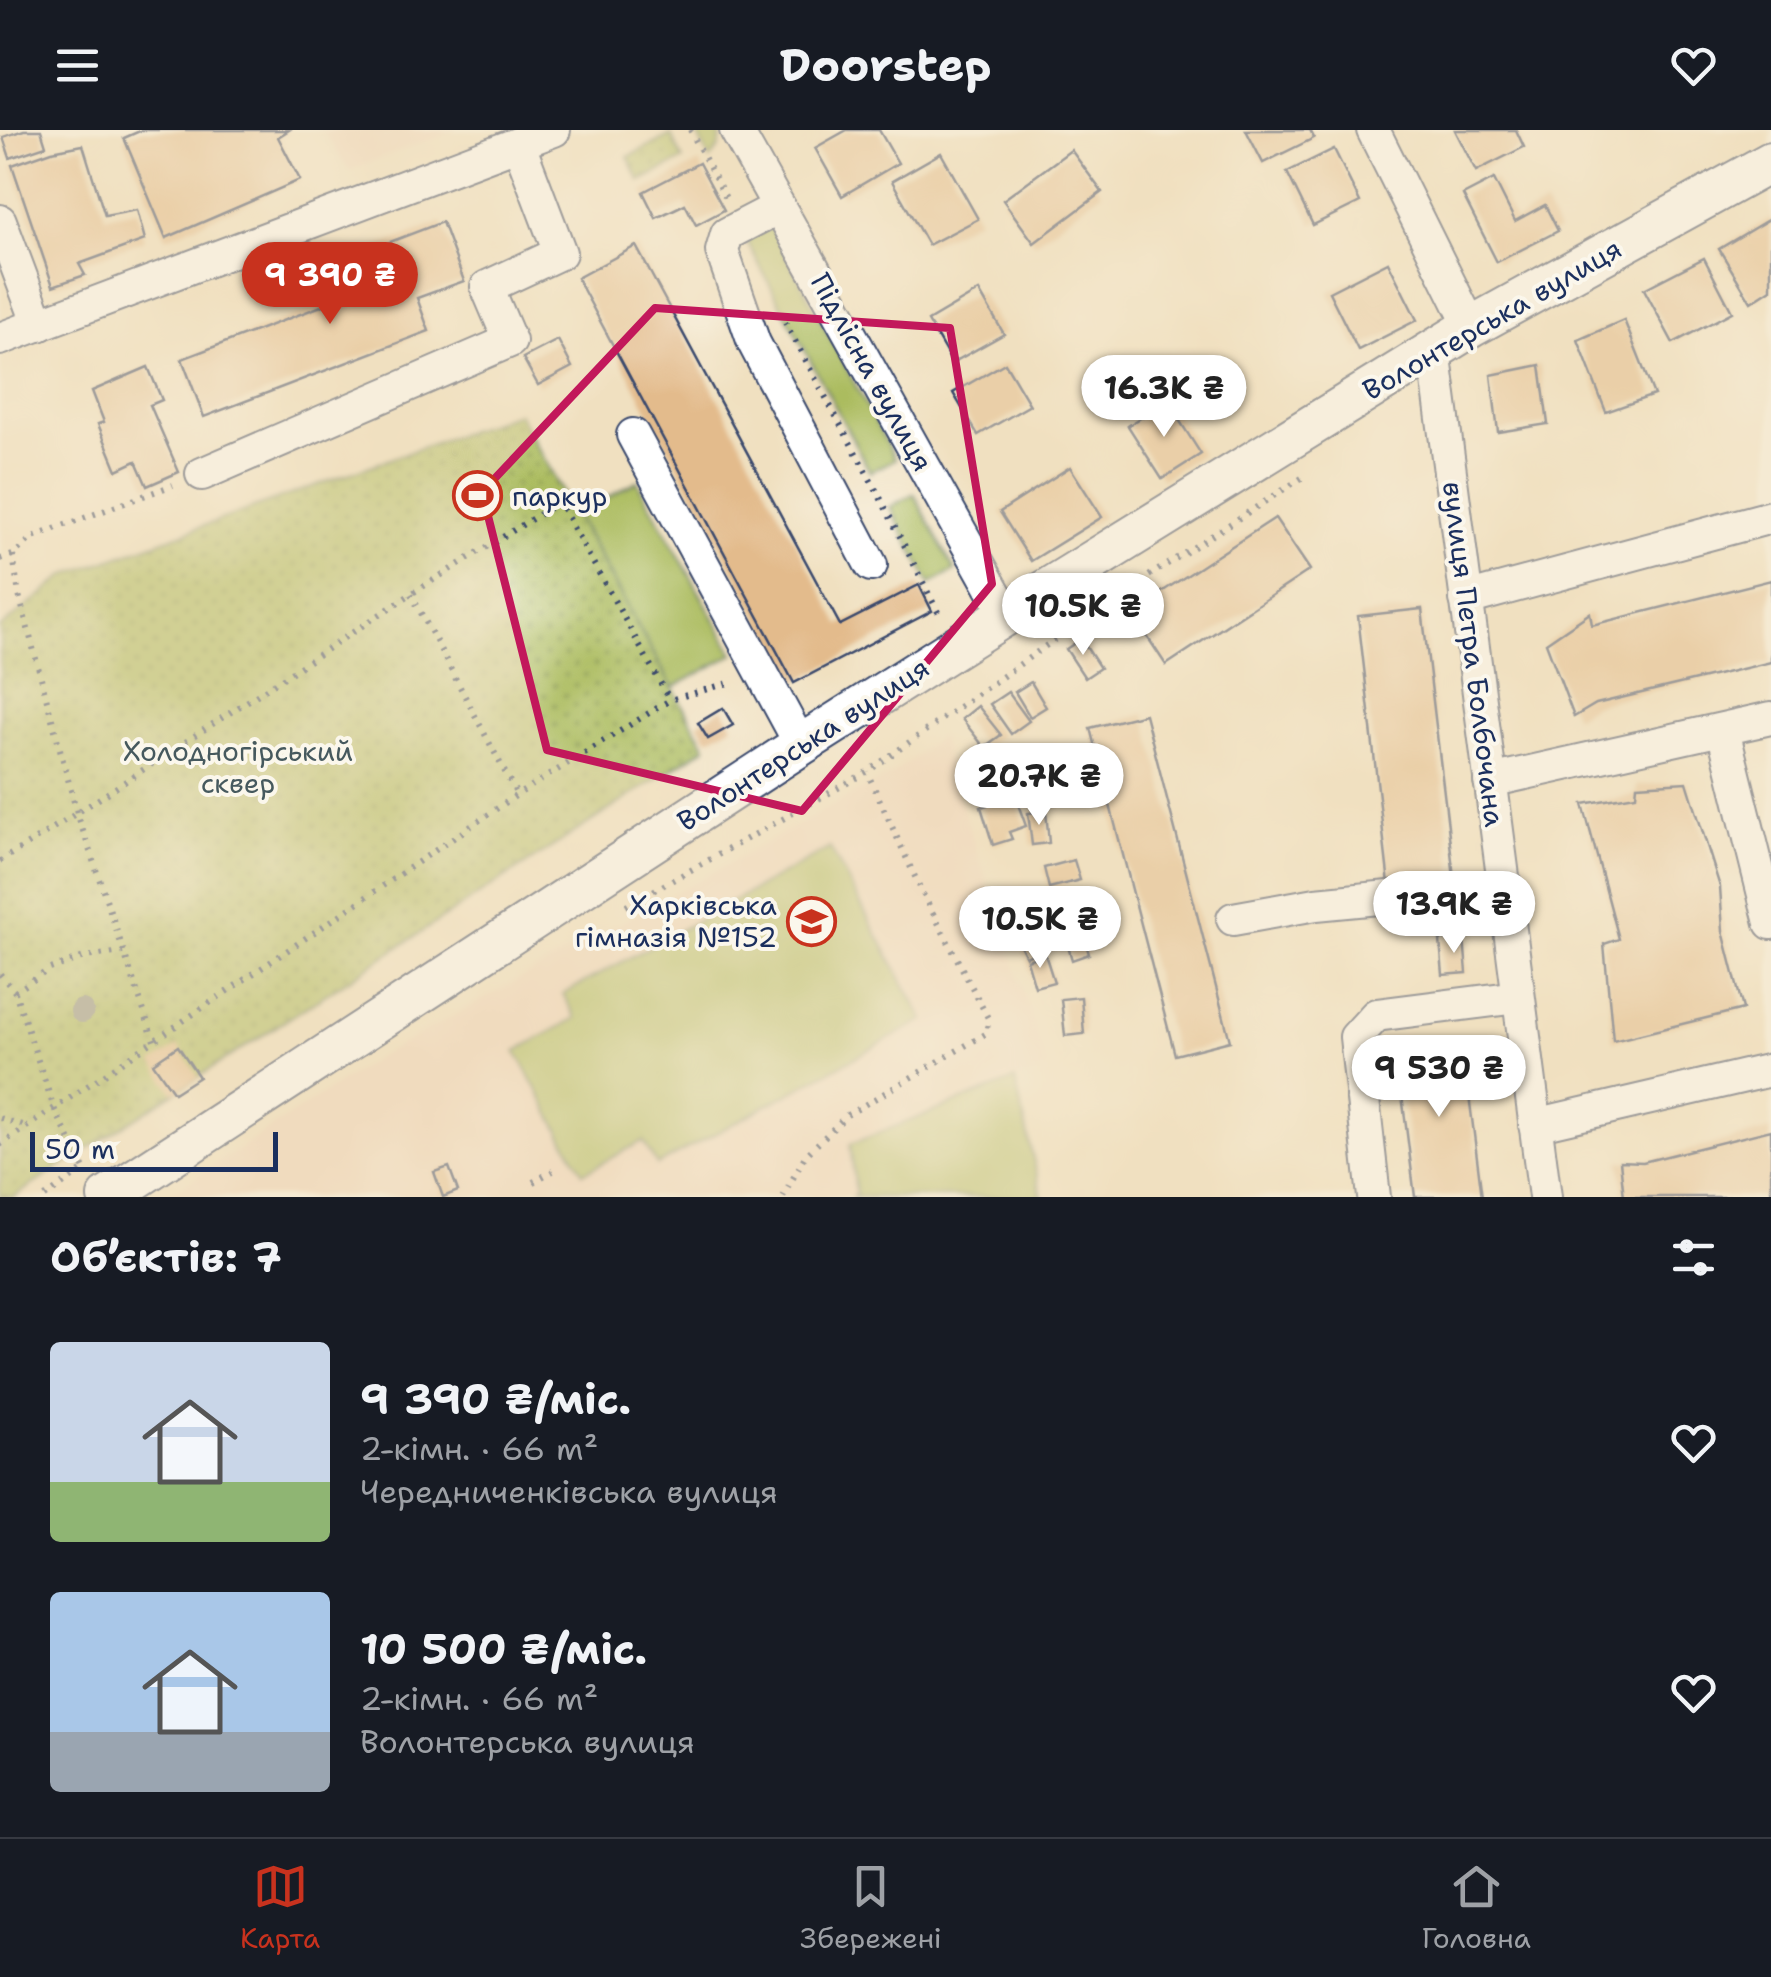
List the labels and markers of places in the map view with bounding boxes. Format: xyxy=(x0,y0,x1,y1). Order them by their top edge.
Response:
pin: 9 390 ₴ xyxy=(238,242,422,327)
pin: 16.3K ₴ xyxy=(1072,355,1256,440)
sports icon: паркур xyxy=(451,470,503,522)
place label: паркур xyxy=(512,477,608,515)
pin: 10.5K ₴ xyxy=(991,573,1175,658)
pin: 20.7K ₴ xyxy=(947,743,1131,828)
pin: 13.9K ₴ xyxy=(1362,871,1546,956)
place label: Харківська гімназія №152 xyxy=(575,886,777,956)
pin: 10.5K ₴ xyxy=(948,886,1132,971)
school or university icon: Харківська гімназія №152 xyxy=(786,895,838,947)
pin: 9 530 ₴ xyxy=(1347,1035,1531,1120)

